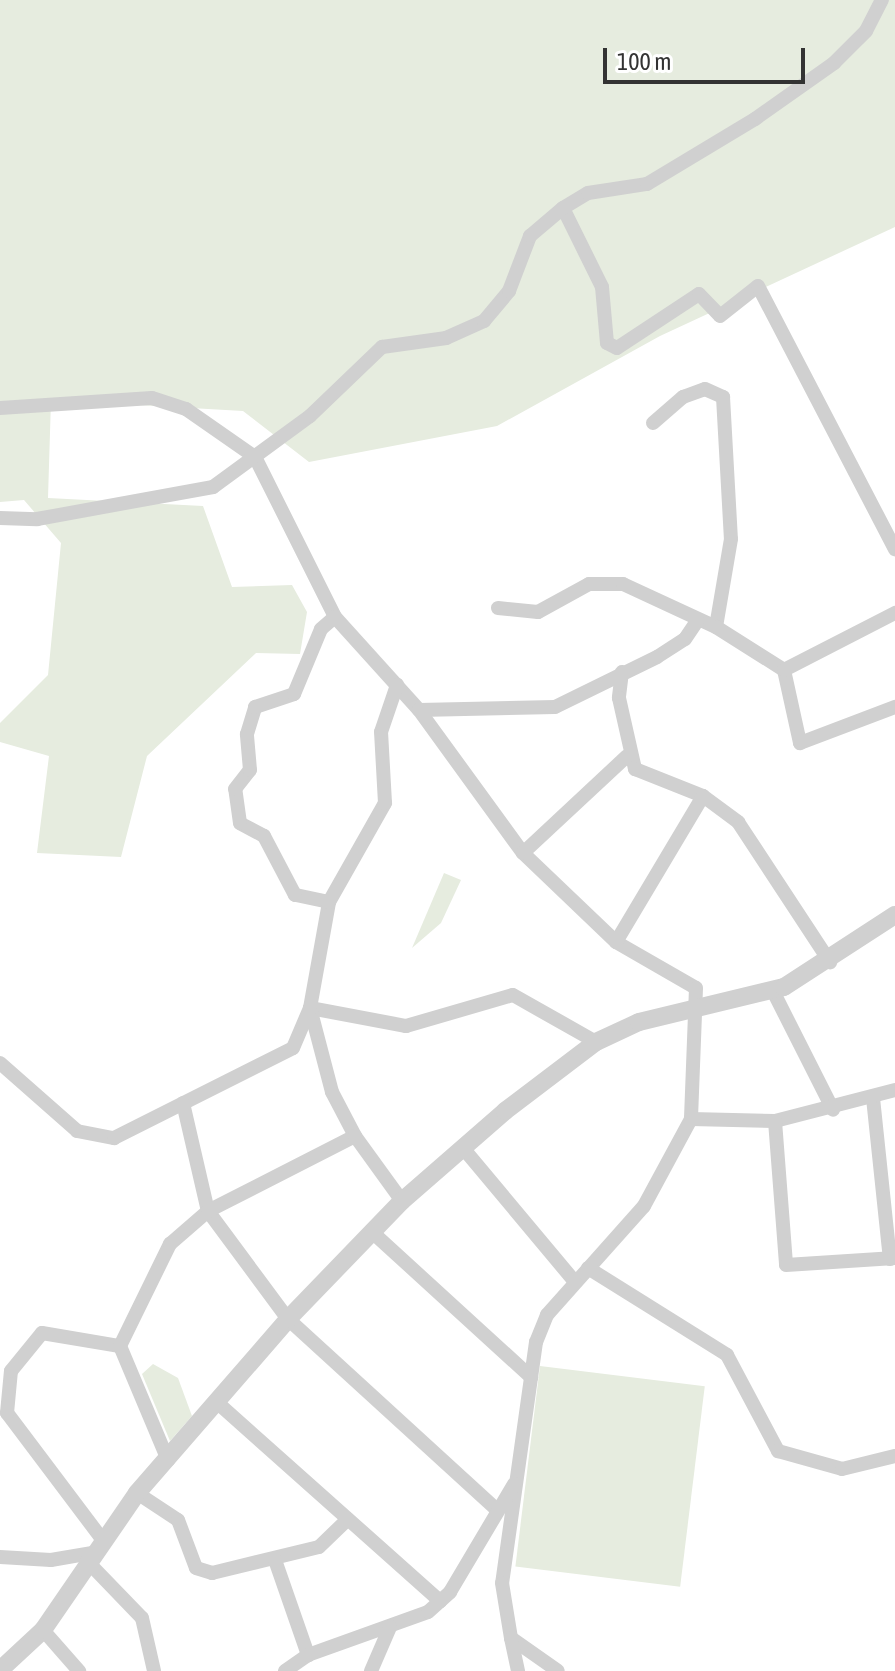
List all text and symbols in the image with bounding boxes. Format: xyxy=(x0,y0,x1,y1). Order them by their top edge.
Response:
scale bar xyxy=(607,32,809,82)
text: 100 m xyxy=(617,48,671,75)

